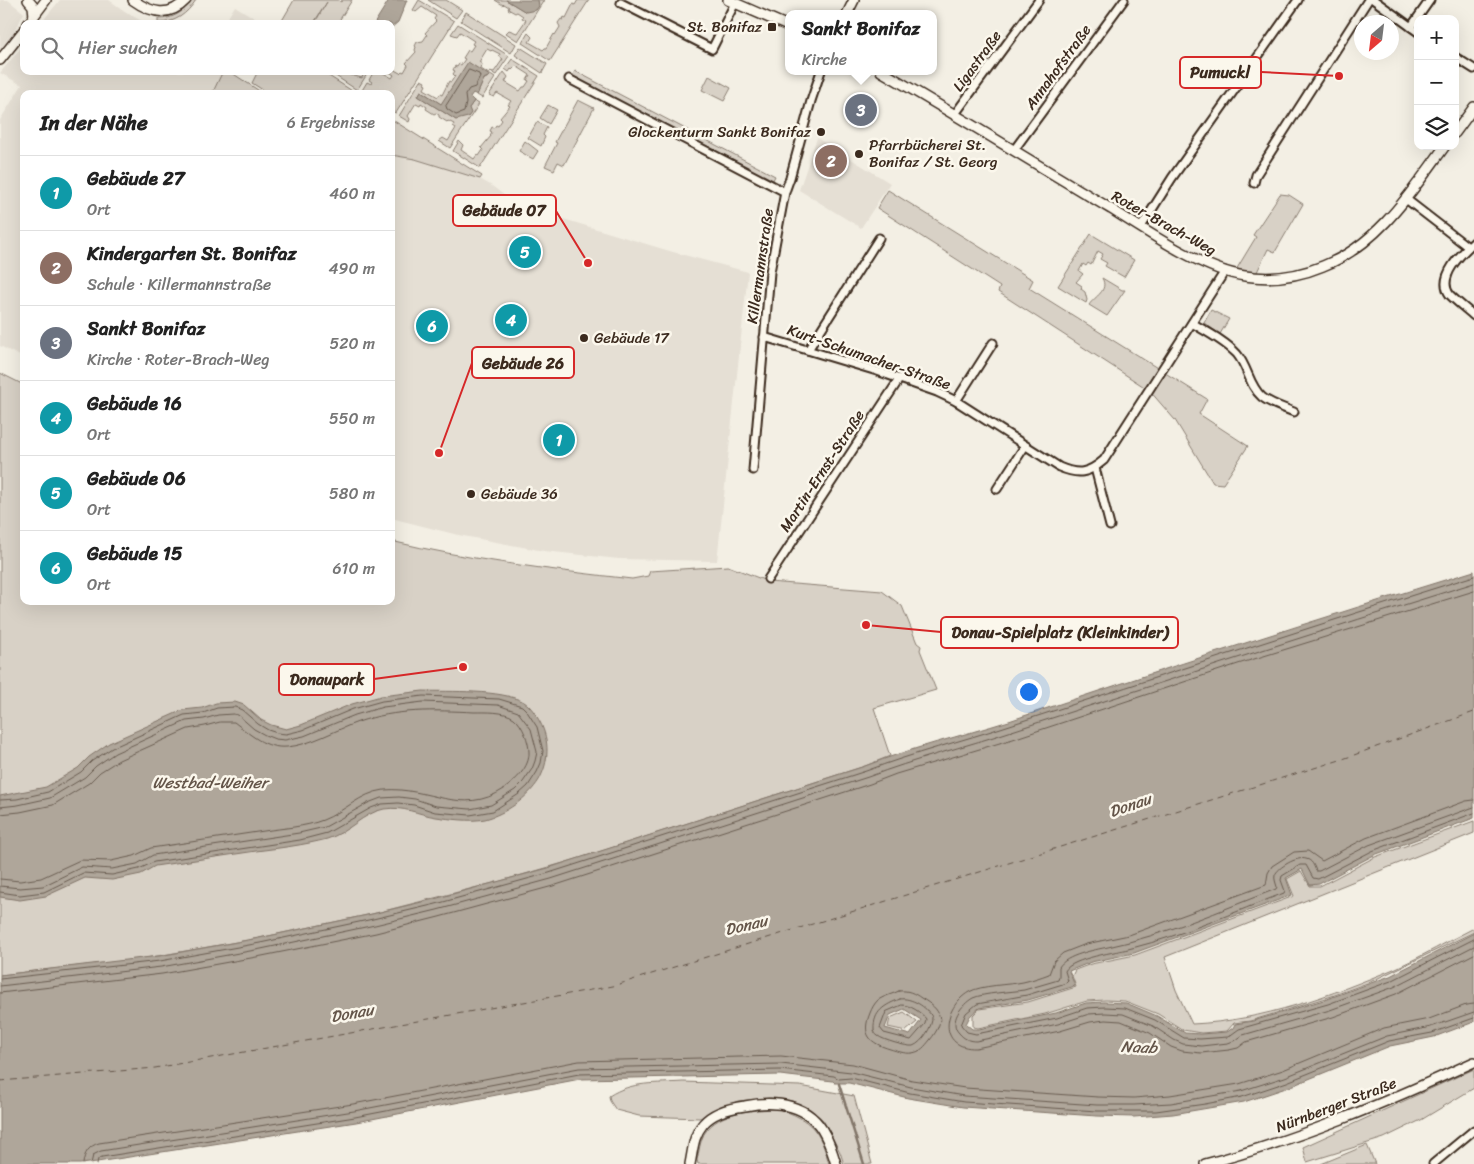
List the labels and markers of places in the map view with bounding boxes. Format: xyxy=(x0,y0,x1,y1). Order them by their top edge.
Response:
place label: St. Bonifaz xyxy=(687,14,763,40)
marker: St. Bonifaz xyxy=(766,21,778,33)
callout: Pumuckl xyxy=(1180,57,1261,88)
pin: 3 xyxy=(845,91,877,129)
place label: Glockenturm Sankt Bonifaz xyxy=(628,119,812,145)
marker: Glockenturm Sankt Bonifaz xyxy=(815,126,827,138)
place label: Pfarrbücherei St. Bonifaz / St. Georg xyxy=(869,132,998,175)
pin: 2 xyxy=(815,142,847,180)
marker: Pfarrbücherei St. Bonifaz / St. Georg xyxy=(853,148,865,160)
callout: Gebäude 07 xyxy=(453,195,556,226)
pin: 5 xyxy=(509,233,541,271)
pin: 4 xyxy=(495,301,527,339)
pin: 6 xyxy=(416,307,448,345)
place label: Gebäude 17 xyxy=(594,325,670,351)
marker: Gebäude 17 xyxy=(578,332,590,344)
callout: Gebäude 26 xyxy=(472,347,574,378)
pin: 1 xyxy=(543,421,575,459)
place label: Gebäude 36 xyxy=(481,481,558,507)
marker: Gebäude 36 xyxy=(465,488,477,500)
callout: Donau-Spielplatz (Kleinkinder) xyxy=(941,617,1178,648)
callout: Donaupark xyxy=(279,664,374,695)

